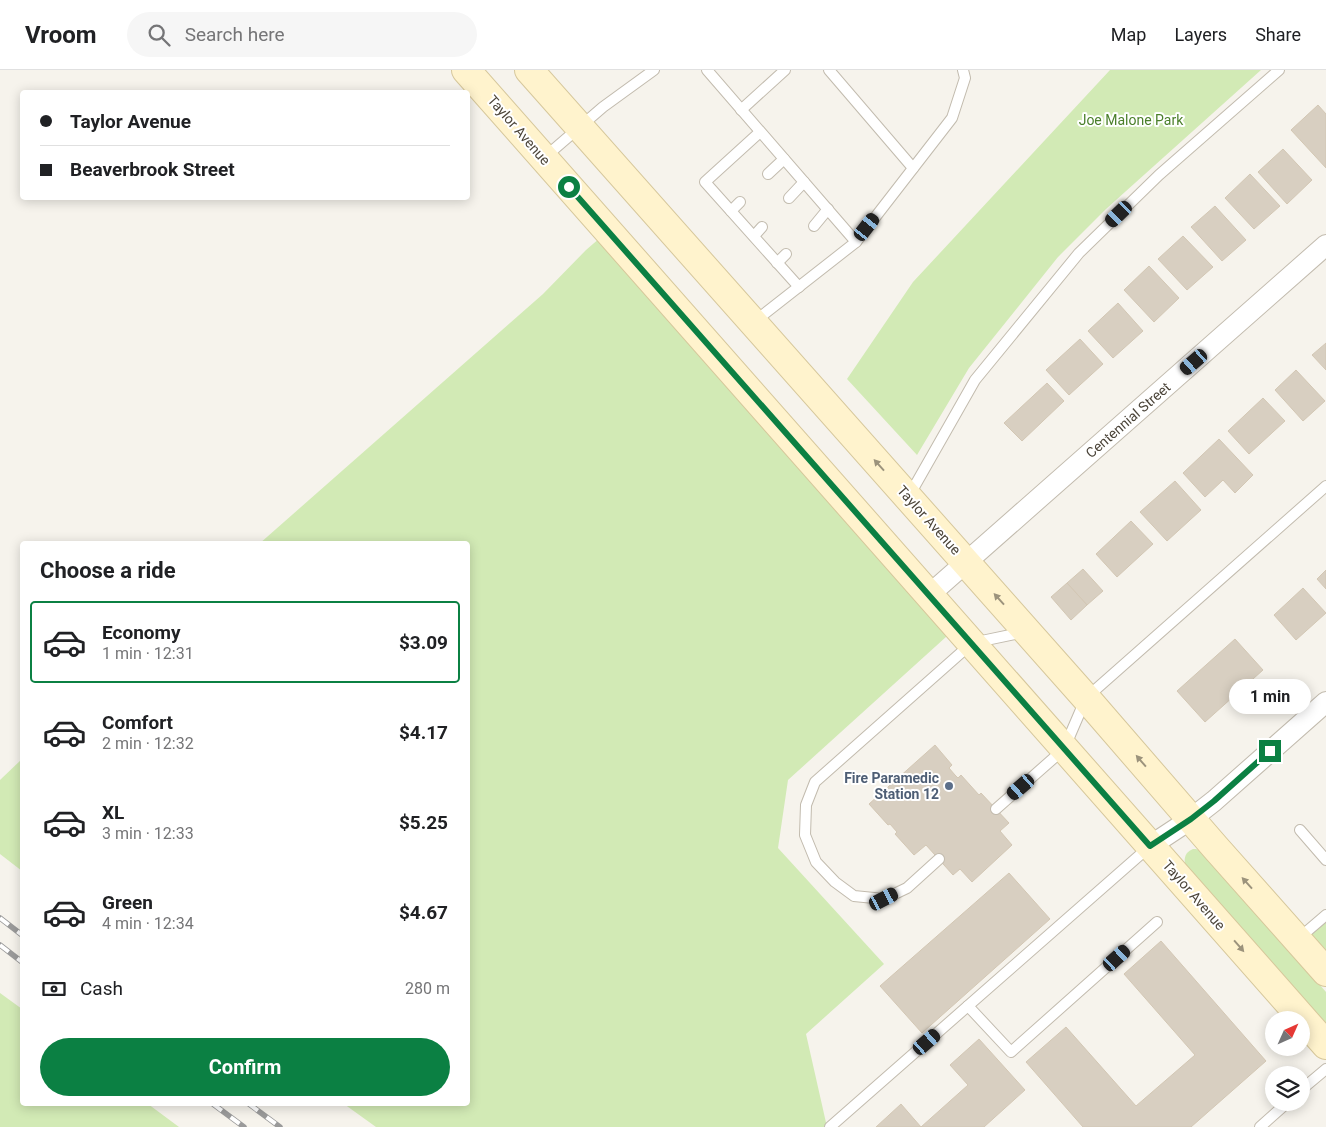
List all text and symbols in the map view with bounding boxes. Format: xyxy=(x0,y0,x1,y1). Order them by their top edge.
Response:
search box xyxy=(127,12,477,57)
text: Vroom xyxy=(25,21,97,49)
icon: search xyxy=(145,21,173,49)
text: Search here xyxy=(185,23,285,46)
text: Map xyxy=(1111,24,1146,45)
text: Layers xyxy=(1174,24,1227,45)
text: Share xyxy=(1255,24,1301,45)
street label: Taylor Avenue xyxy=(484,92,554,168)
text: Taylor Avenue xyxy=(70,110,191,133)
park label: Joe Malone Park xyxy=(1079,112,1184,128)
text: Beaverbrook Street xyxy=(70,158,235,181)
route start xyxy=(558,176,580,198)
car xyxy=(1103,198,1135,230)
car xyxy=(851,211,882,243)
car xyxy=(1177,346,1210,378)
street label: Centennial Street xyxy=(1083,379,1174,461)
one-way arrow xyxy=(873,459,885,471)
street label: Taylor Avenue xyxy=(894,482,964,558)
text: Choose a ride xyxy=(40,558,176,583)
one-way arrow xyxy=(993,593,1004,606)
icon: car xyxy=(42,620,87,665)
text: Economy xyxy=(102,621,181,644)
text: $3.09 xyxy=(399,631,448,654)
text: 1 min · 12:31 xyxy=(102,644,194,663)
callout: 1 min xyxy=(1229,678,1311,714)
text: 1 min xyxy=(1250,687,1290,706)
icon: car xyxy=(42,710,87,755)
text: Comfort xyxy=(102,711,173,734)
text: $4.17 xyxy=(399,721,448,744)
text: 2 min · 12:32 xyxy=(102,734,194,753)
route end xyxy=(1259,740,1281,762)
one-way arrow xyxy=(1135,754,1146,767)
place label: Fire Paramedic Station 12 xyxy=(844,770,939,802)
car xyxy=(1004,771,1037,803)
marker: Fire Paramedic Station 12 xyxy=(943,780,955,792)
icon: car xyxy=(42,800,87,845)
text: XL xyxy=(102,801,124,824)
text: $5.25 xyxy=(399,811,448,834)
text: 3 min · 12:33 xyxy=(102,824,194,843)
street label: Taylor Avenue xyxy=(1159,857,1229,933)
one-way arrow xyxy=(1241,878,1253,890)
car xyxy=(867,886,900,912)
icon: car xyxy=(42,890,87,935)
text: Green xyxy=(102,891,153,914)
text: $4.67 xyxy=(399,901,448,924)
text: 4 min · 12:34 xyxy=(102,914,194,933)
one-way arrow xyxy=(1233,940,1245,952)
car xyxy=(1100,942,1133,974)
icon: cash xyxy=(40,975,68,1003)
text: Cash xyxy=(80,977,123,1000)
text: 280 m xyxy=(405,979,450,998)
north arrow xyxy=(1265,1011,1310,1056)
map controls xyxy=(1265,1011,1310,1111)
car xyxy=(910,1026,943,1058)
button: Confirm xyxy=(40,1038,450,1096)
button: layers xyxy=(1265,1066,1310,1111)

